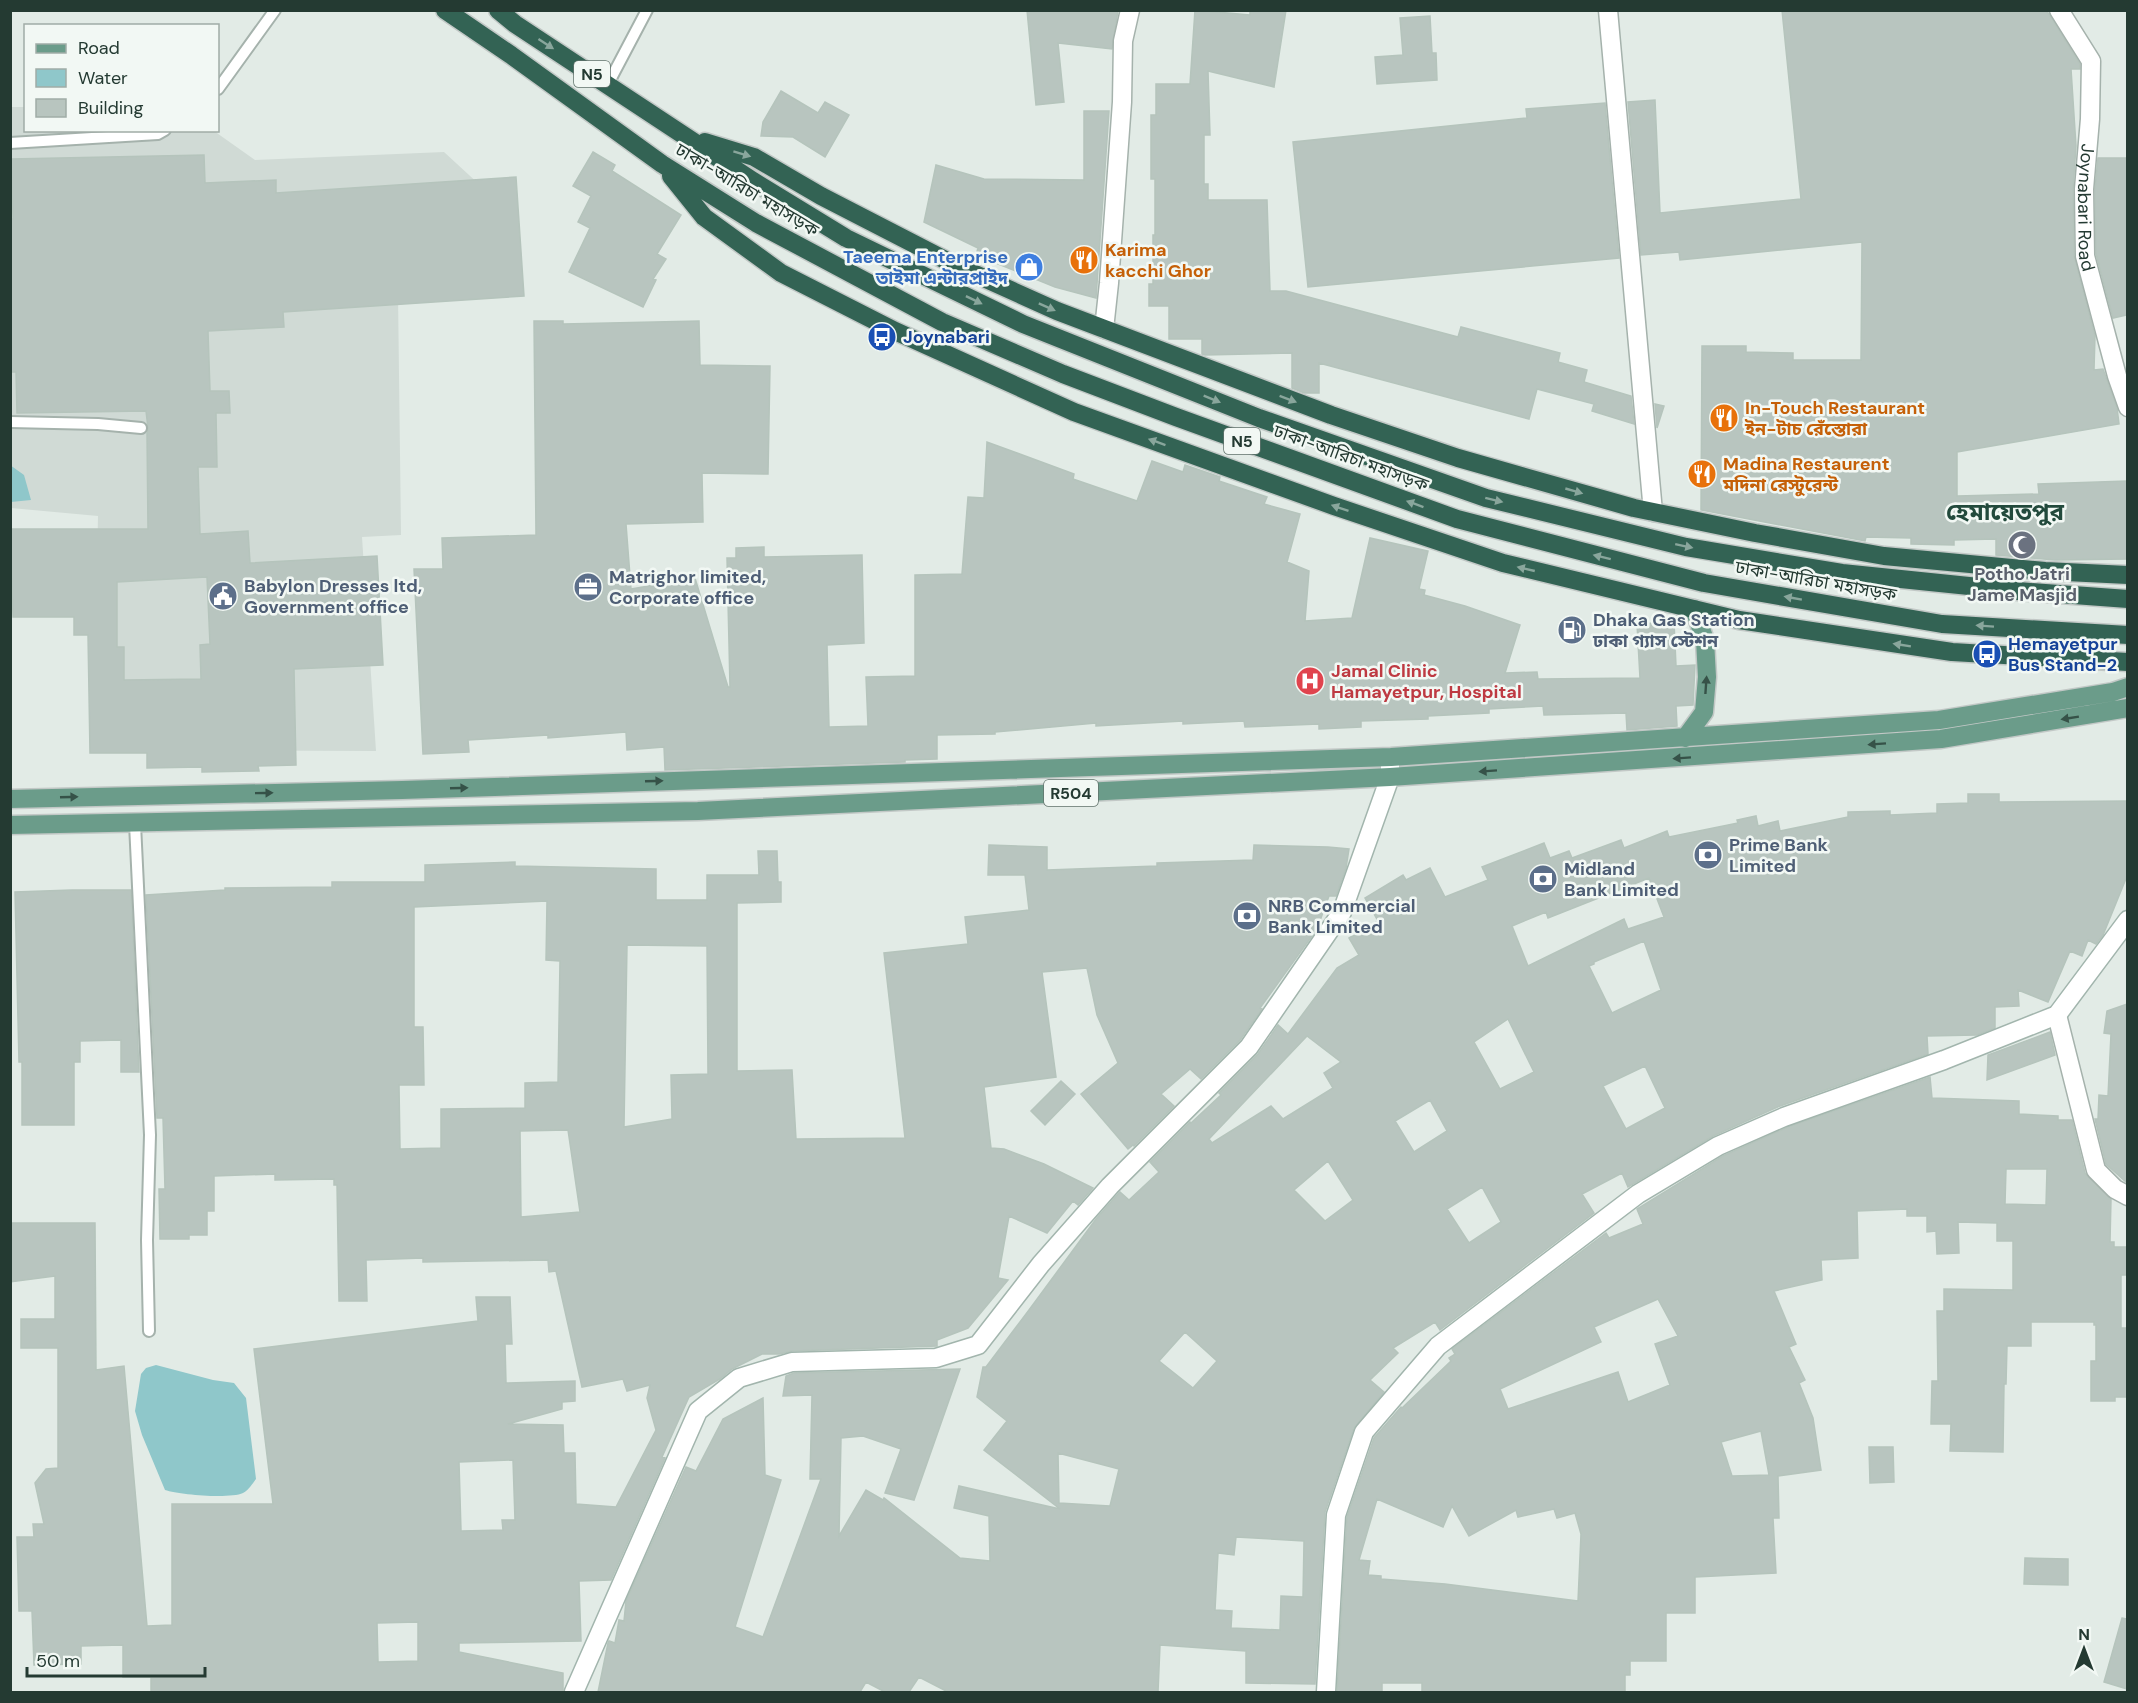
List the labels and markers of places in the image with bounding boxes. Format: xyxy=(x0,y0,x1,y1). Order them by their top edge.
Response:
place label: Karima kacchi Ghor xyxy=(1105,238,1211,283)
restaurant icon: Karima kacchi Ghor xyxy=(1068,244,1100,276)
place label: Taeema Enterprise তাইমা এন্টারপ্রাইদ xyxy=(843,245,1009,290)
shop icon: Taeema Enterprise তাইমা এন্টারপ্রাইদ xyxy=(1013,251,1045,283)
bus stop icon: Joynabari xyxy=(866,321,898,353)
place label: Joynabari xyxy=(903,325,990,349)
place label: In-Touch Restaurant ইন-টাচ রেঁস্তোরা xyxy=(1744,396,1925,441)
restaurant icon: In-Touch Restaurant ইন-টাচ রেঁস্তোরা xyxy=(1708,402,1740,434)
place label: Madina Restaurent মদিনা রেস্টুরেন্ট xyxy=(1722,452,1889,497)
restaurant icon: Madina Restaurent মদিনা রেস্টুরেন্ট xyxy=(1686,458,1718,490)
mosque icon: Potho Jatri Jame Masjid xyxy=(2006,529,2038,561)
place label: Potho Jatri Jame Masjid xyxy=(1967,562,2077,607)
place label: Matrighor limited, Corporate office xyxy=(609,565,766,610)
office icon: Matrighor limited, Corporate office xyxy=(572,571,604,603)
place label: Babylon Dresses ltd, Government office xyxy=(244,574,422,619)
public building icon: Babylon Dresses ltd, Government office xyxy=(207,580,239,612)
place label: Dhaka Gas Station ঢাকা গ্যাস স্টেশন xyxy=(1592,608,1755,653)
fuel station icon: Dhaka Gas Station ঢাকা গ্যাস স্টেশন xyxy=(1556,614,1588,646)
place label: Hemayetpur Bus Stand-2 xyxy=(2008,632,2118,677)
bus stop icon: Hemayetpur Bus Stand-2 xyxy=(1971,638,2003,670)
place label: Jamal Clinic Hamayetpur, Hospital xyxy=(1331,659,1522,704)
hospital icon: Jamal Clinic Hamayetpur, Hospital xyxy=(1294,665,1326,697)
place label: Prime Bank Limited xyxy=(1729,833,1828,878)
bank icon: Prime Bank Limited xyxy=(1692,839,1724,871)
place label: Midland Bank Limited xyxy=(1564,857,1679,902)
bank icon: Midland Bank Limited xyxy=(1527,863,1559,895)
place label: NRB Commercial Bank Limited xyxy=(1268,894,1416,939)
bank icon: NRB Commercial Bank Limited xyxy=(1231,900,1263,932)

